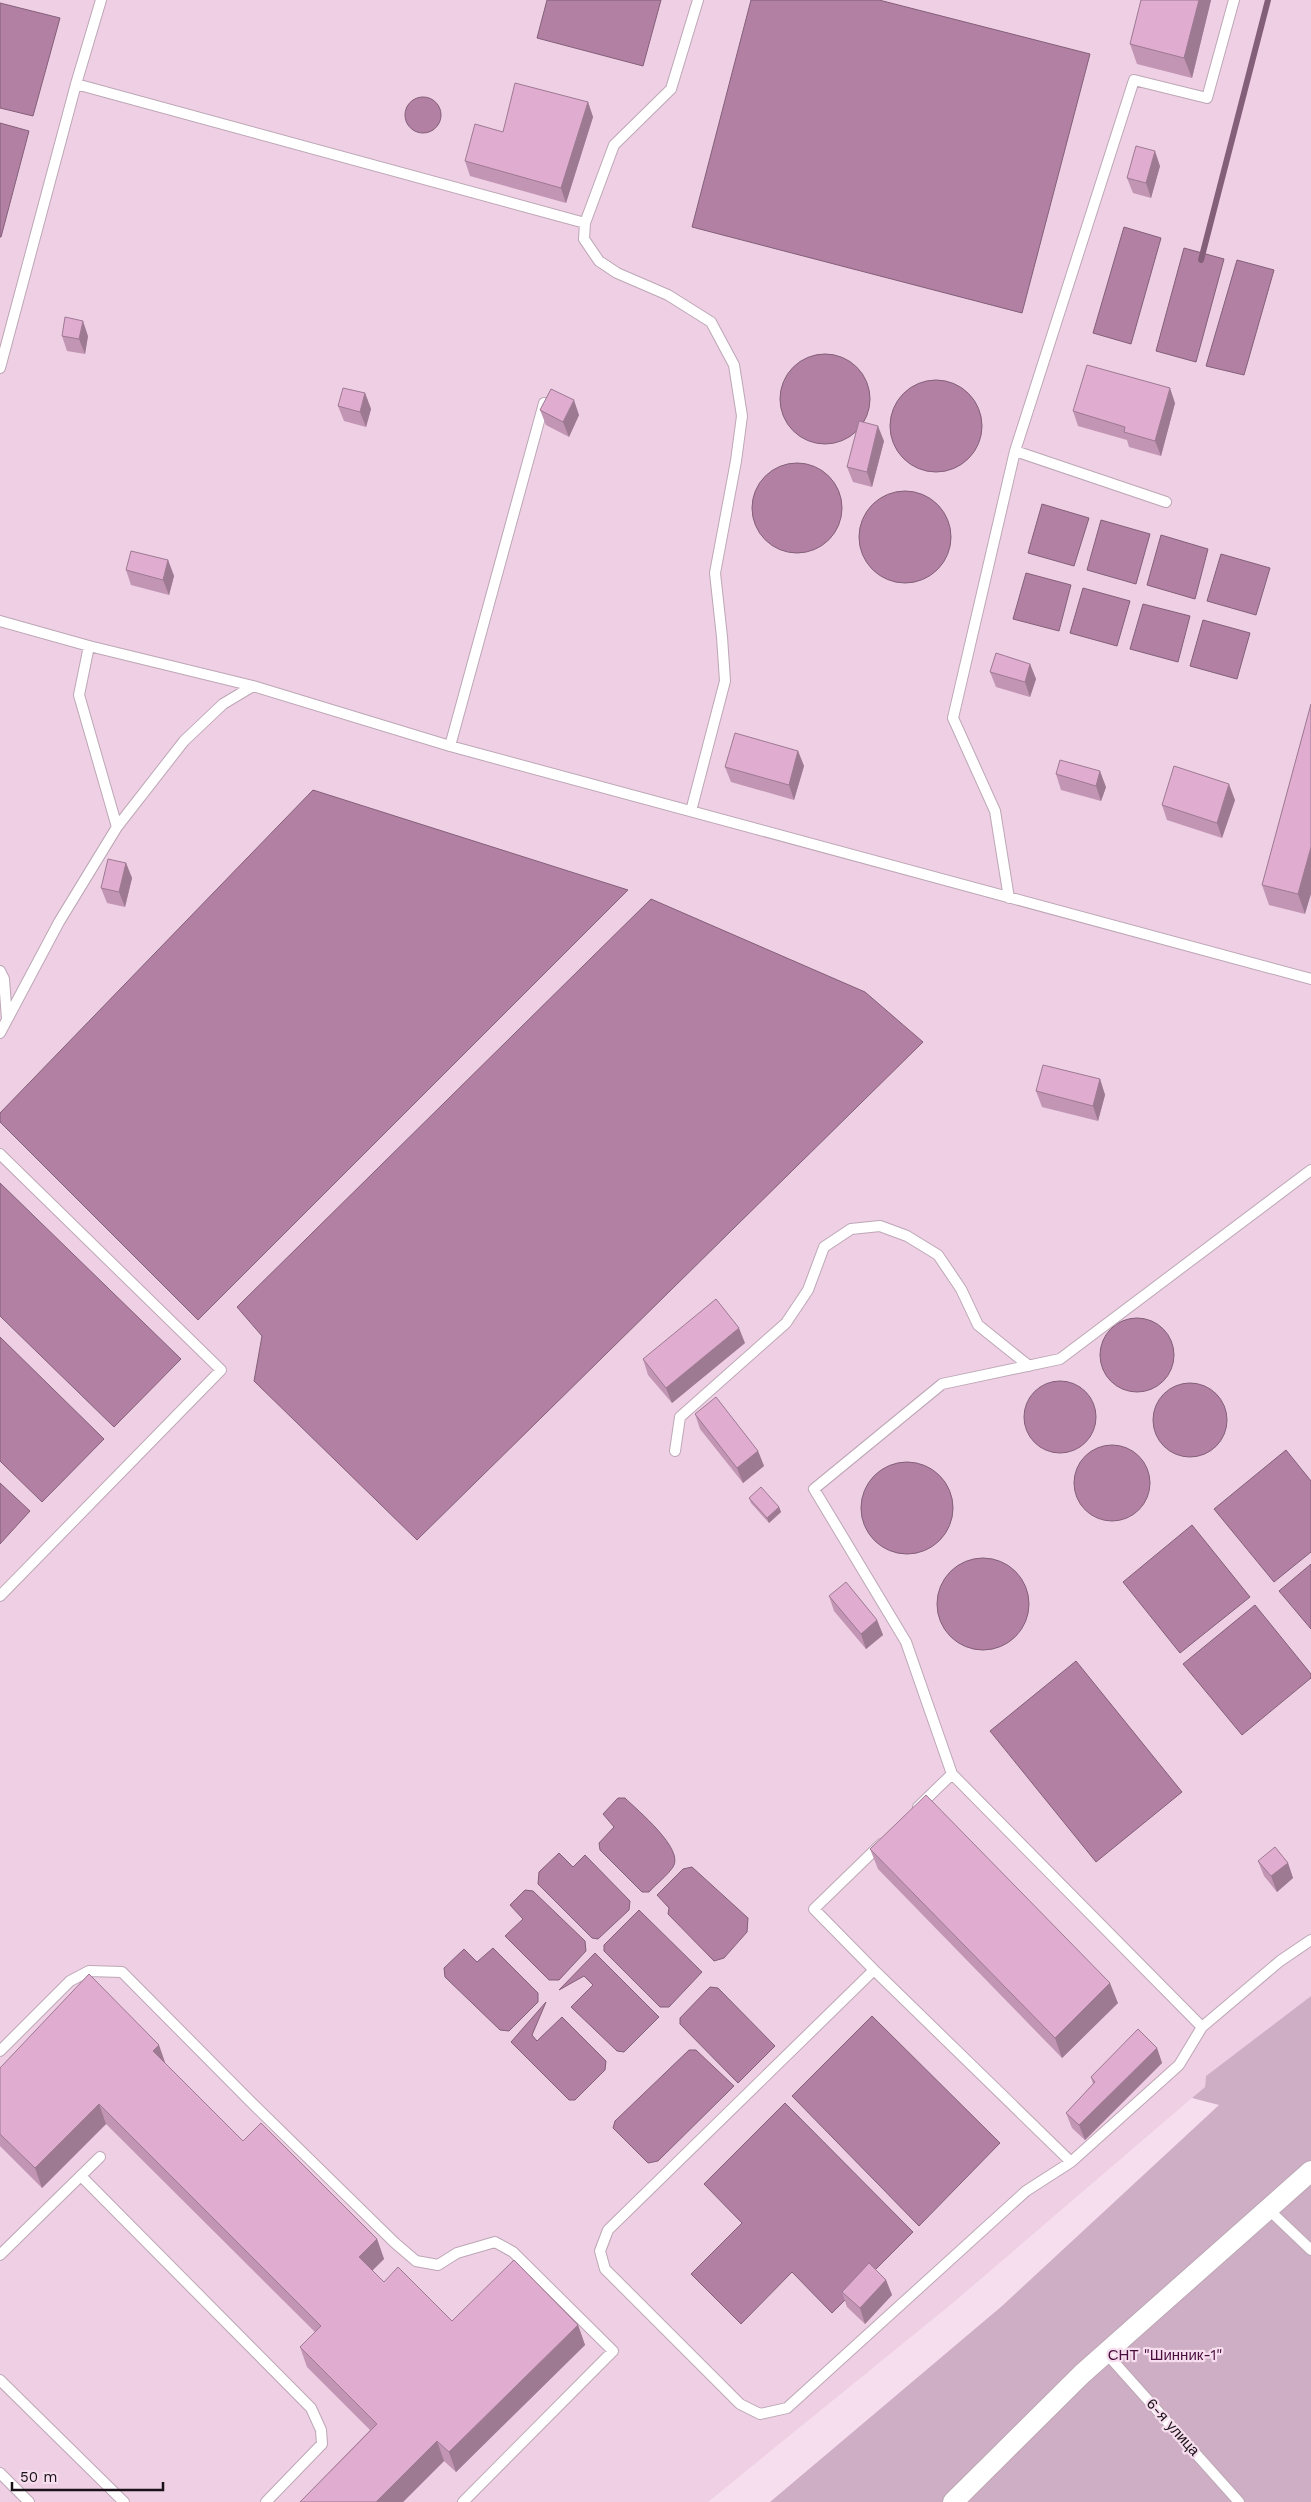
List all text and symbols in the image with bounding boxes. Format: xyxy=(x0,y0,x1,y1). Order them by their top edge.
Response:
park label: СНТ "Шинник-1" xyxy=(1108,2346,1222,2364)
street label: 6-я улица xyxy=(1142,2395,1204,2460)
scale bar xyxy=(12,2460,164,2492)
text: 50 m xyxy=(20,2468,57,2486)

